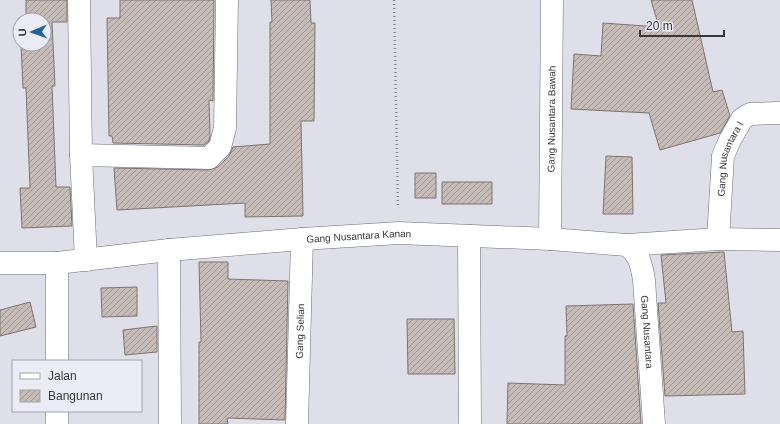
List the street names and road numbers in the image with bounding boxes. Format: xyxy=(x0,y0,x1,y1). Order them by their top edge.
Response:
street label: Gang Nusantara Bawah xyxy=(545,66,557,172)
street label: Gang Nusantara I xyxy=(715,119,745,197)
street label: Gang Nusantara Kanan xyxy=(306,227,411,244)
street label: Gang Nusantara xyxy=(640,295,656,369)
street label: Gang Selian xyxy=(293,303,306,359)

